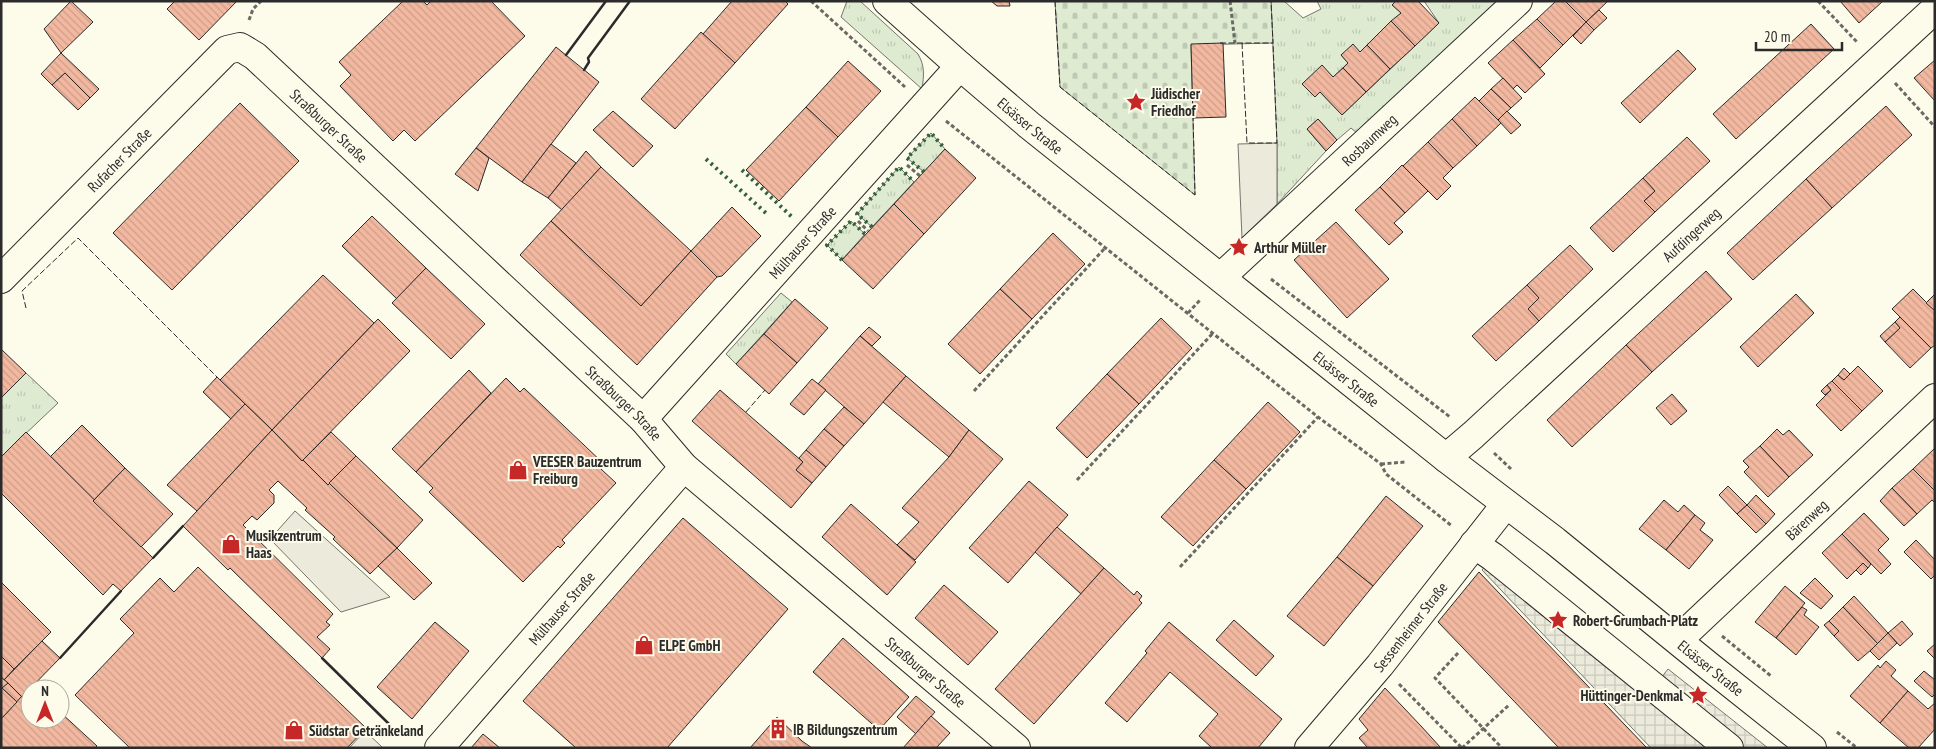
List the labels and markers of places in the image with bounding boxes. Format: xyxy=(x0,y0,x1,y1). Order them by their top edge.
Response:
place label: Jüdischer Friedhof xyxy=(1150,84,1201,120)
place icon: Jüdischer Friedhof xyxy=(1125,91,1147,113)
place icon: Arthur Müller xyxy=(1228,236,1250,258)
place label: Arthur Müller xyxy=(1253,238,1327,257)
place label: VEESER Bauzentrum Freiburg xyxy=(532,452,642,488)
shop icon: VEESER Bauzentrum Freiburg xyxy=(507,459,529,481)
place label: Musikzentrum Haas xyxy=(246,526,322,562)
shop icon: Musikzentrum Haas xyxy=(220,533,242,555)
place icon: Robert-Grumbach-Platz xyxy=(1547,609,1569,631)
place label: Robert-Grumbach-Platz xyxy=(1573,611,1698,630)
shop icon: ELPE GmbH xyxy=(633,634,655,656)
place label: ELPE GmbH xyxy=(659,636,720,655)
place icon: Hüttinger-Denkmal xyxy=(1687,684,1709,706)
place label: Hüttinger-Denkmal xyxy=(1580,686,1683,705)
building icon: IB Bildungszentrum xyxy=(767,718,789,740)
shop icon: Südstar Getränkeland xyxy=(283,719,305,741)
place label: IB Bildungszentrum xyxy=(793,720,898,739)
place label: Südstar Getränkeland xyxy=(309,721,424,740)

